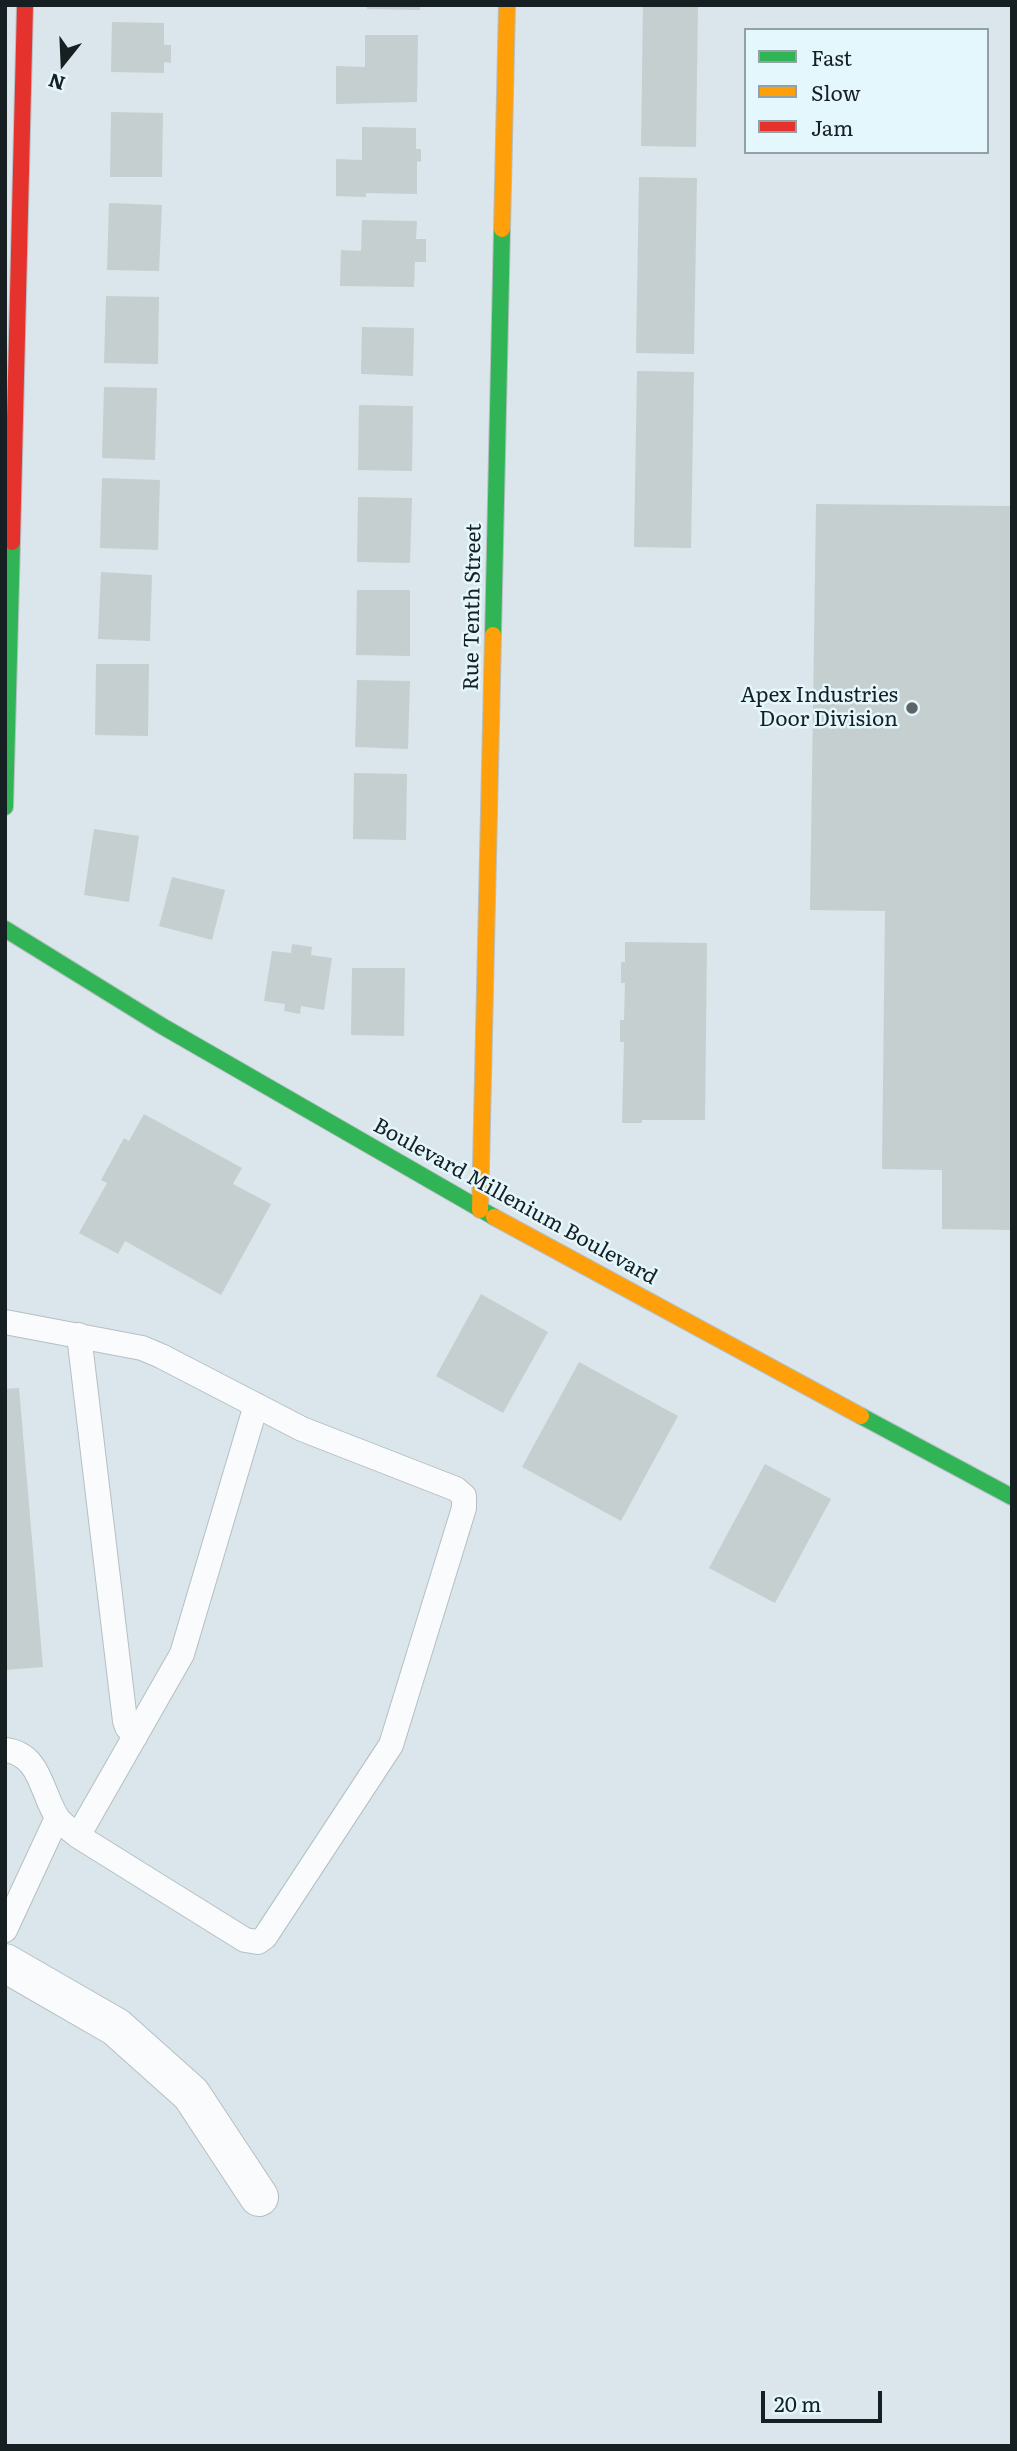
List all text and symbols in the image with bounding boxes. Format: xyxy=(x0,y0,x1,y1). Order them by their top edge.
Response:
north arrow xyxy=(28,28,98,98)
legend xyxy=(744,28,989,154)
text: Fast xyxy=(811,41,852,72)
text: N xyxy=(45,67,68,99)
text: Slow xyxy=(811,76,861,107)
text: Jam xyxy=(811,111,853,142)
street label: Rue Tenth Street xyxy=(459,523,487,691)
place label: Apex Industries Door Division xyxy=(741,683,898,733)
marker: Apex Industries Door Division xyxy=(904,700,920,716)
street label: Boulevard Millenium Boulevard xyxy=(369,1113,661,1291)
scale bar xyxy=(765,2378,886,2422)
text: 20 m xyxy=(774,2387,821,2418)

